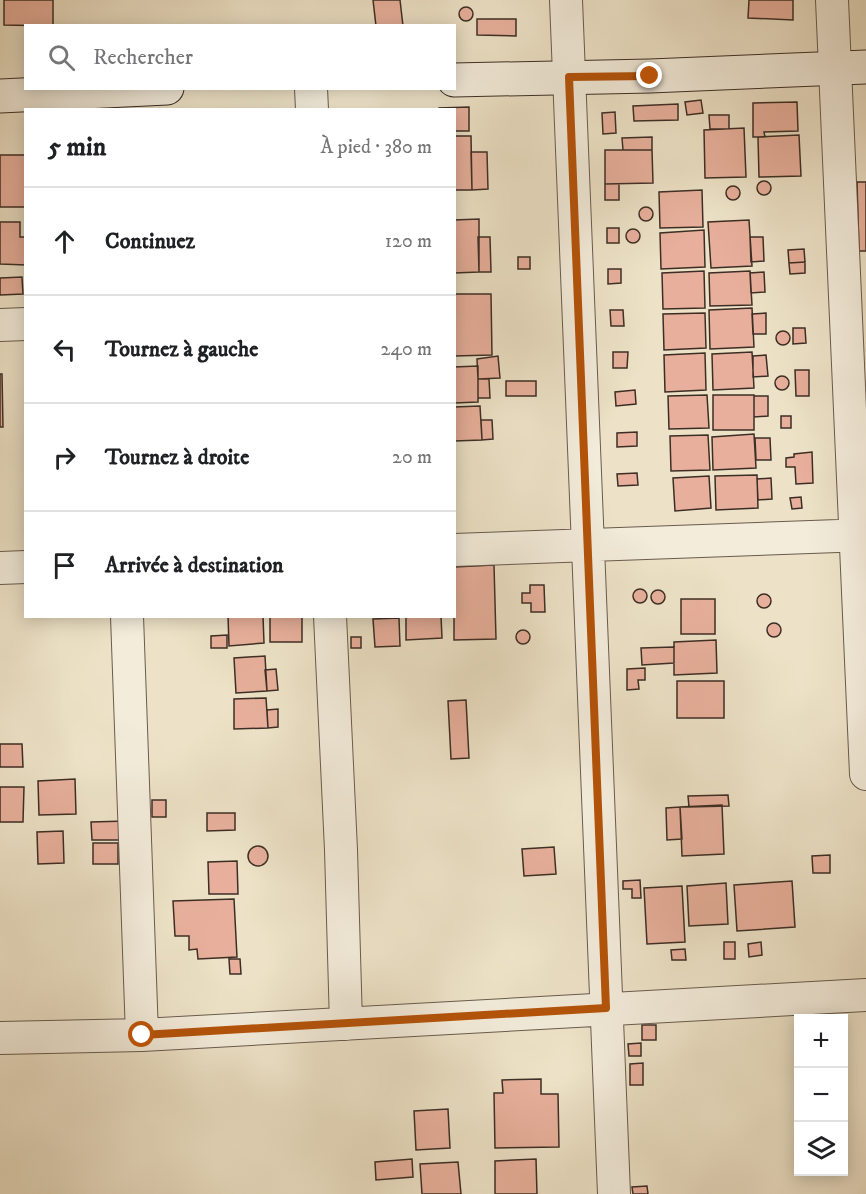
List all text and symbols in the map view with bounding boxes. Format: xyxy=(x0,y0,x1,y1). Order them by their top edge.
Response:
search box xyxy=(24,24,456,90)
icon: search xyxy=(45,41,78,74)
text: Rechercher xyxy=(93,44,193,71)
route end xyxy=(636,62,662,88)
text: 5 min xyxy=(48,131,106,164)
text: À pied · 380 m xyxy=(321,135,432,160)
icon: ahead xyxy=(48,225,81,258)
text: Continuez xyxy=(105,228,195,255)
text: 120 m xyxy=(385,229,432,254)
icon: left xyxy=(48,333,81,366)
text: Tournez à gauche xyxy=(105,336,258,363)
text: 240 m xyxy=(381,337,432,362)
icon: right xyxy=(48,441,81,474)
text: Tournez à droite xyxy=(105,444,249,471)
text: 20 m xyxy=(392,445,432,470)
icon: arrive xyxy=(48,549,81,582)
text: Arrivée à destination xyxy=(105,552,284,579)
map controls xyxy=(794,1014,848,1176)
button: + xyxy=(794,1014,848,1068)
route start xyxy=(128,1021,154,1047)
button: − xyxy=(794,1068,848,1122)
button: layers xyxy=(794,1122,848,1176)

